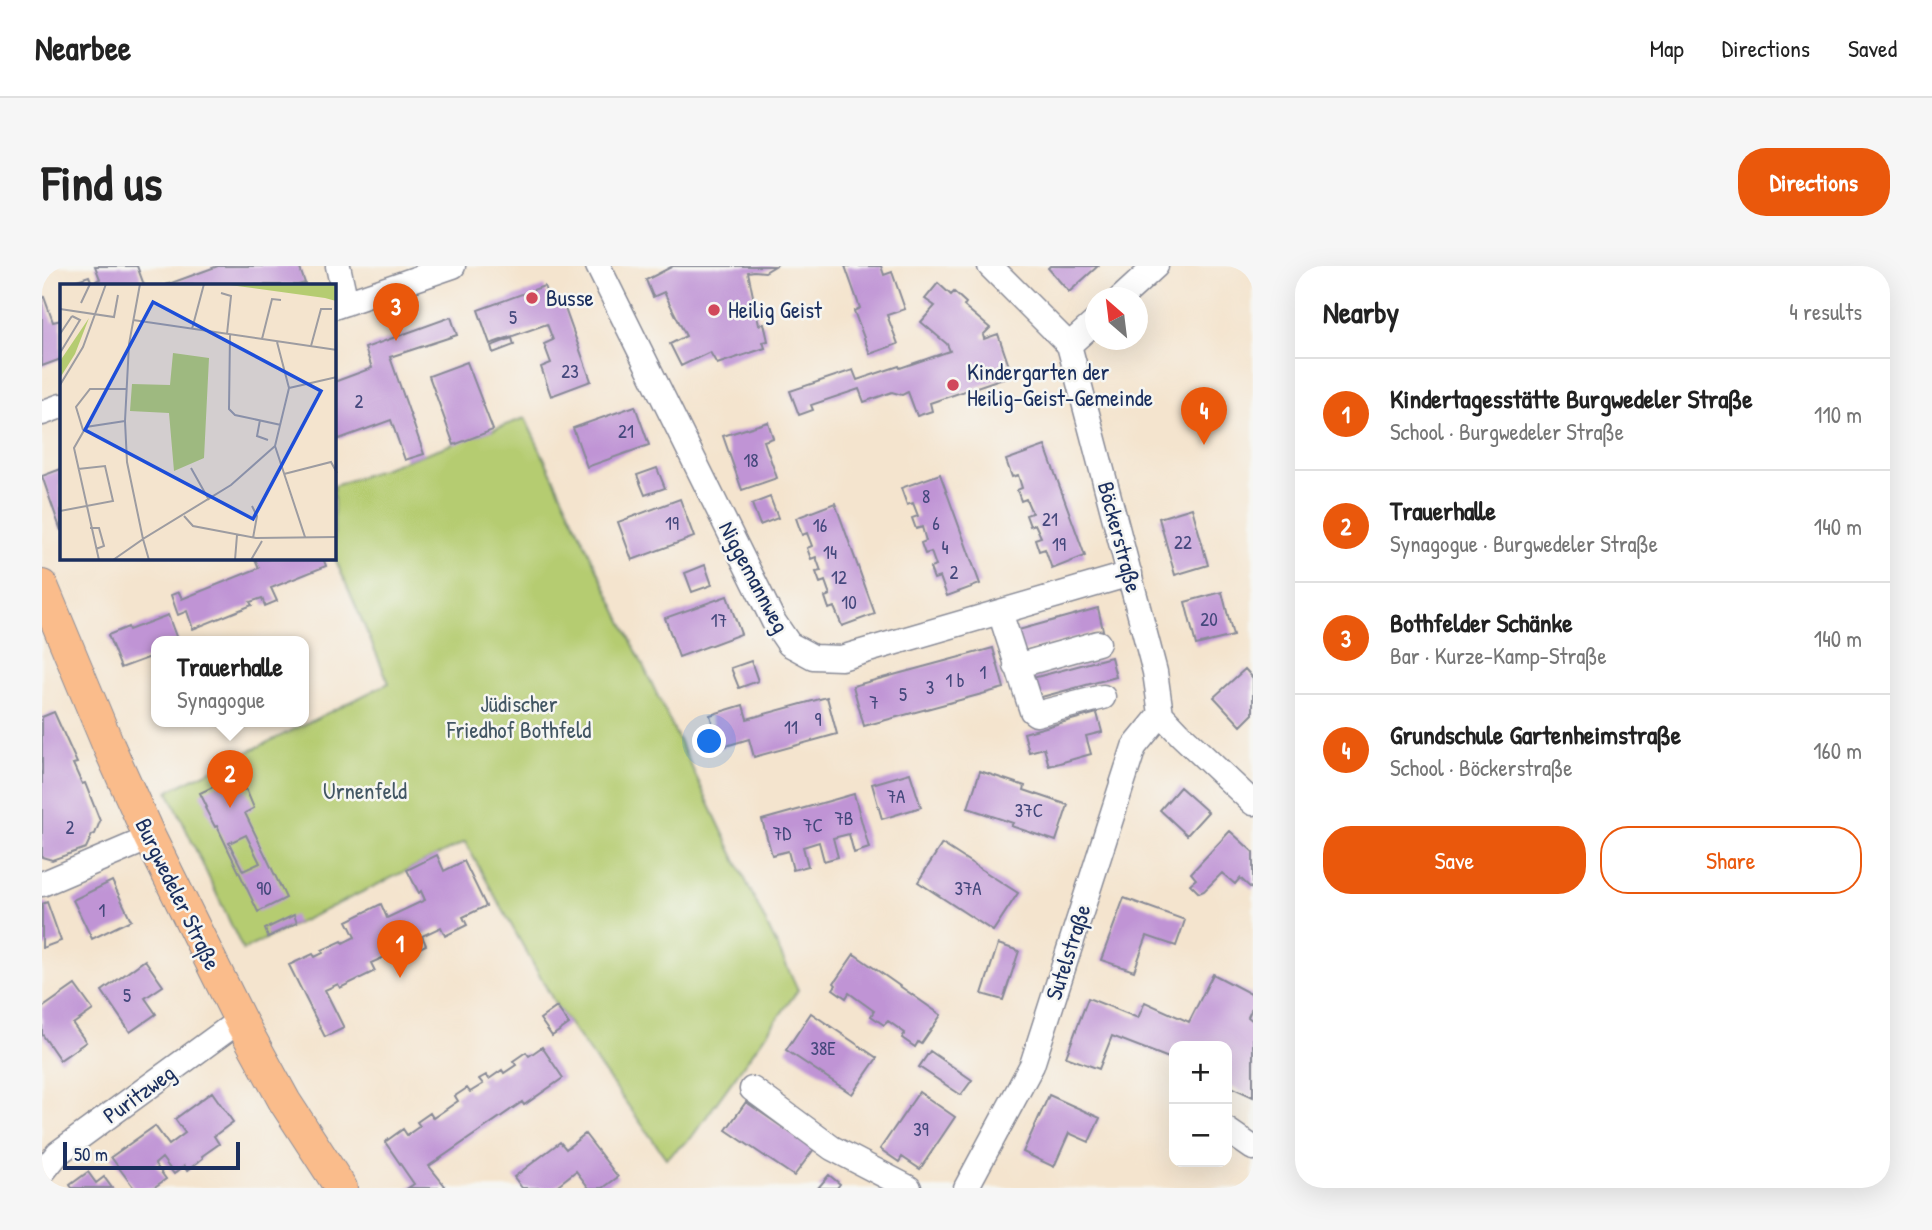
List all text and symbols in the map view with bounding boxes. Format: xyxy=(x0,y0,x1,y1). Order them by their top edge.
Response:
text: Nearbee xyxy=(35,26,131,70)
text: Map xyxy=(1650,32,1684,64)
text: Directions xyxy=(1722,32,1810,64)
text: Saved xyxy=(1848,32,1897,64)
button: Directions xyxy=(1738,148,1890,216)
text: Find us xyxy=(42,149,162,215)
place label: Busse xyxy=(546,282,594,313)
pin: 3 xyxy=(373,283,419,341)
inset map xyxy=(60,284,336,560)
north arrow xyxy=(1085,287,1148,350)
marker: Busse xyxy=(524,290,540,306)
text: Nearby xyxy=(1323,292,1399,332)
place label: Heilig Geist xyxy=(728,294,823,325)
text: 4 results xyxy=(1789,296,1862,327)
marker: Heilig Geist xyxy=(706,302,722,318)
house number: 5 xyxy=(509,304,517,330)
place label: Kindergarten der Heilig-Geist-Gemeinde xyxy=(967,356,1153,413)
house number: 23 xyxy=(561,358,579,384)
marker: Kindergarten der Heilig-Geist-Gemeinde xyxy=(945,377,961,393)
text: Kindertagesstätte Burgwedeler Straße xyxy=(1390,381,1753,416)
pin: 4 xyxy=(1181,387,1227,445)
house number: 2 xyxy=(355,388,364,414)
text: 1 xyxy=(1342,399,1350,430)
text: 110 m xyxy=(1814,399,1862,430)
text: School · Burgwedeler Straße xyxy=(1390,416,1624,447)
house number: 21 xyxy=(618,418,634,444)
house number: 18 xyxy=(743,447,759,473)
street label: Böckerstraße xyxy=(1091,478,1150,596)
house number: 8 xyxy=(922,483,930,509)
text: Trauerhalle xyxy=(1390,493,1496,528)
house number: 21 xyxy=(1042,506,1058,532)
house number: 19 xyxy=(665,510,679,536)
house number: 6 xyxy=(932,510,940,536)
text: 2 xyxy=(1341,511,1351,542)
text: 140 m xyxy=(1814,511,1862,542)
house number: 16 xyxy=(813,512,827,538)
street label: Niggemannweg xyxy=(712,515,797,638)
text: Synagogue · Burgwedeler Straße xyxy=(1390,528,1658,559)
house number: 22 xyxy=(1174,529,1192,555)
house number: 19 xyxy=(1052,531,1066,557)
house number: 4 xyxy=(941,534,949,560)
house number: 14 xyxy=(823,539,837,565)
house number: 2 xyxy=(950,559,959,585)
house number: 12 xyxy=(831,564,847,590)
house number: 10 xyxy=(841,589,857,615)
text: Bothfelder Schänke xyxy=(1390,605,1573,640)
house number: 20 xyxy=(1200,606,1218,632)
house number: 17 xyxy=(711,607,727,633)
text: 3 xyxy=(1341,623,1351,654)
text: 140 m xyxy=(1814,623,1862,654)
popup xyxy=(151,636,309,727)
text: Bar · Kurze-Kamp-Straße xyxy=(1390,640,1607,671)
text: Trauerhalle xyxy=(177,649,283,684)
house number: 1 xyxy=(980,659,987,685)
house number: 1 b xyxy=(945,667,965,693)
house number: 3 xyxy=(926,674,934,700)
house number: 5 xyxy=(899,681,907,707)
text: Synagogue xyxy=(177,684,265,715)
park label: Jüdischer Friedhof Bothfeld xyxy=(446,688,591,745)
house number: 7 xyxy=(869,689,879,715)
house number: 9 xyxy=(815,706,822,732)
house number: 11 xyxy=(784,714,798,740)
text: Grundschule Gartenheimstraße xyxy=(1390,717,1681,752)
your location xyxy=(692,724,726,758)
text: 4 xyxy=(1342,735,1350,766)
text: 160 m xyxy=(1813,735,1862,766)
pin: 2 xyxy=(207,750,253,808)
text: School · Böckerstraße xyxy=(1390,752,1572,783)
park label: Urnenfeld xyxy=(323,775,407,806)
house number: 7A xyxy=(887,783,905,809)
house number: 37C xyxy=(1015,797,1043,823)
house number: 7B xyxy=(834,805,854,831)
house number: 7C xyxy=(803,812,823,838)
street label: Burgwedeler Straße xyxy=(128,813,229,975)
house number: 2 xyxy=(66,814,75,840)
house number: 7D xyxy=(773,820,791,846)
button: Save xyxy=(1323,826,1586,894)
button: Share xyxy=(1600,826,1862,894)
house number: 90 xyxy=(256,875,272,901)
house number: 37A xyxy=(954,875,982,901)
house number: 1 xyxy=(99,897,106,923)
street label: Sutelstraße xyxy=(1038,900,1098,1004)
pin: 1 xyxy=(377,920,423,978)
house number: 5 xyxy=(123,982,131,1008)
house number: 38E xyxy=(810,1035,836,1061)
map controls xyxy=(1169,1041,1232,1167)
button: + xyxy=(1169,1041,1232,1104)
street label: Puritzweg xyxy=(96,1057,181,1130)
button: − xyxy=(1169,1104,1232,1167)
house number: 39 xyxy=(913,1116,929,1142)
scale bar xyxy=(63,1139,240,1171)
text: 50 m xyxy=(74,1141,108,1167)

